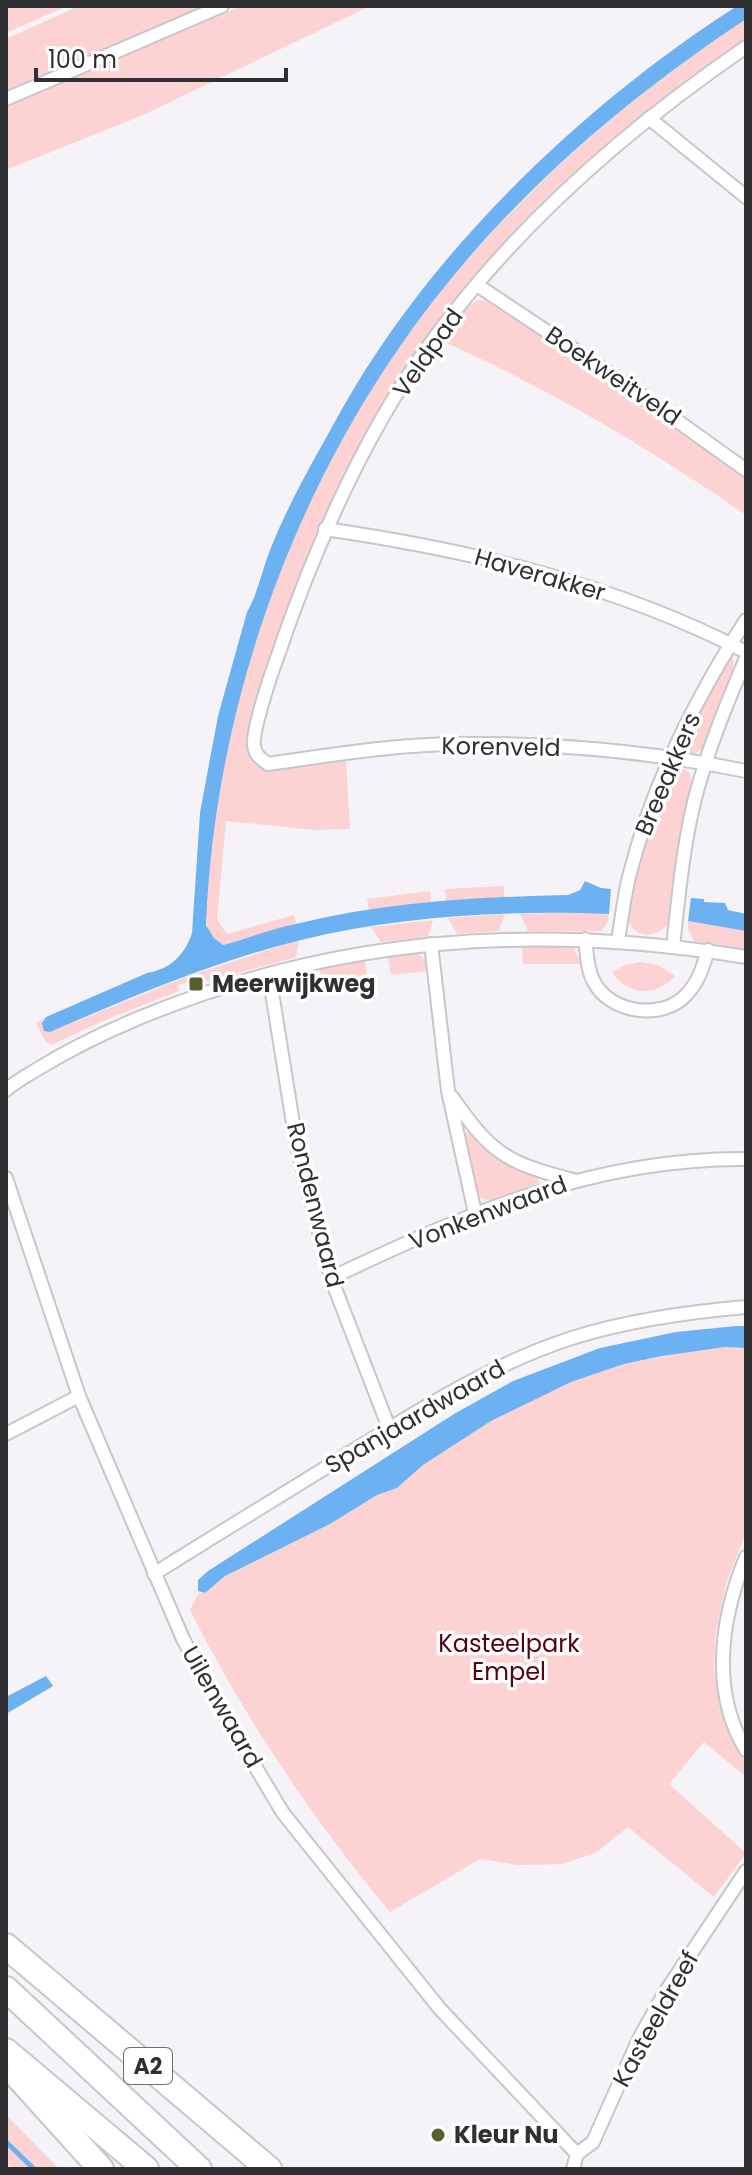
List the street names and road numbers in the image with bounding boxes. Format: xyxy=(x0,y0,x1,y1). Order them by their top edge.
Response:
street label: Veldpad xyxy=(385,302,470,404)
street label: Boekweitveld xyxy=(539,318,688,433)
street label: Haverakker xyxy=(471,540,610,609)
street label: Breeakkers xyxy=(627,707,708,840)
street label: Korenveld xyxy=(441,729,561,764)
street label: Rondenwaard xyxy=(279,1119,352,1291)
street label: Vonkenwaard xyxy=(404,1167,572,1258)
street label: Spanjaardwaard xyxy=(319,1352,511,1482)
street label: Uilenwaard xyxy=(174,1640,271,1774)
street label: Kasteeldreef xyxy=(605,1945,706,2093)
road number: A2 xyxy=(124,2048,172,2084)

